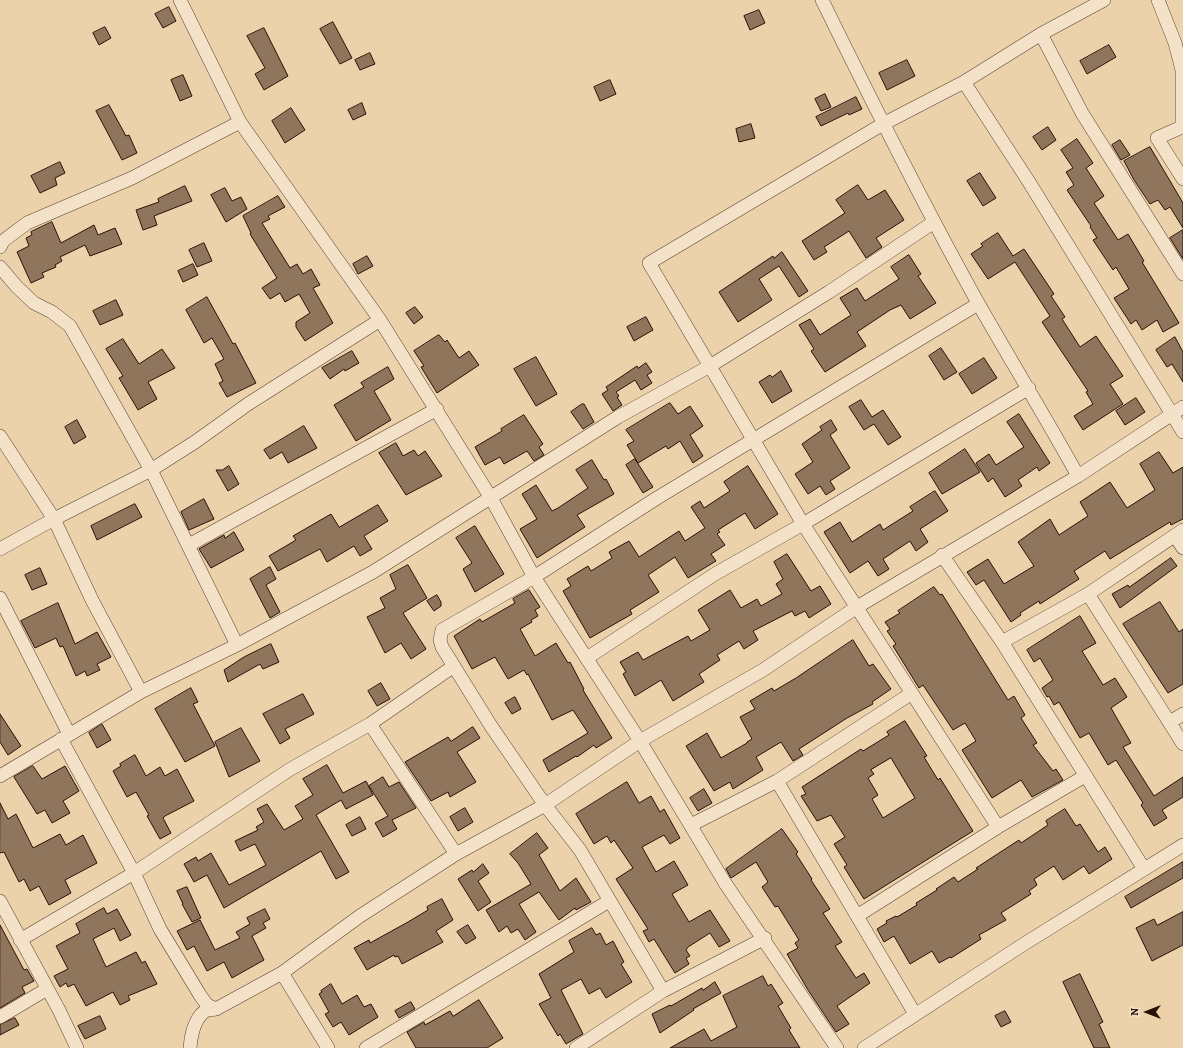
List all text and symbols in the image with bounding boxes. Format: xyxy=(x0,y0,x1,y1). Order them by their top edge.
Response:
north arrow xyxy=(1127,992,1167,1032)
text: N xyxy=(1127,1008,1142,1016)

